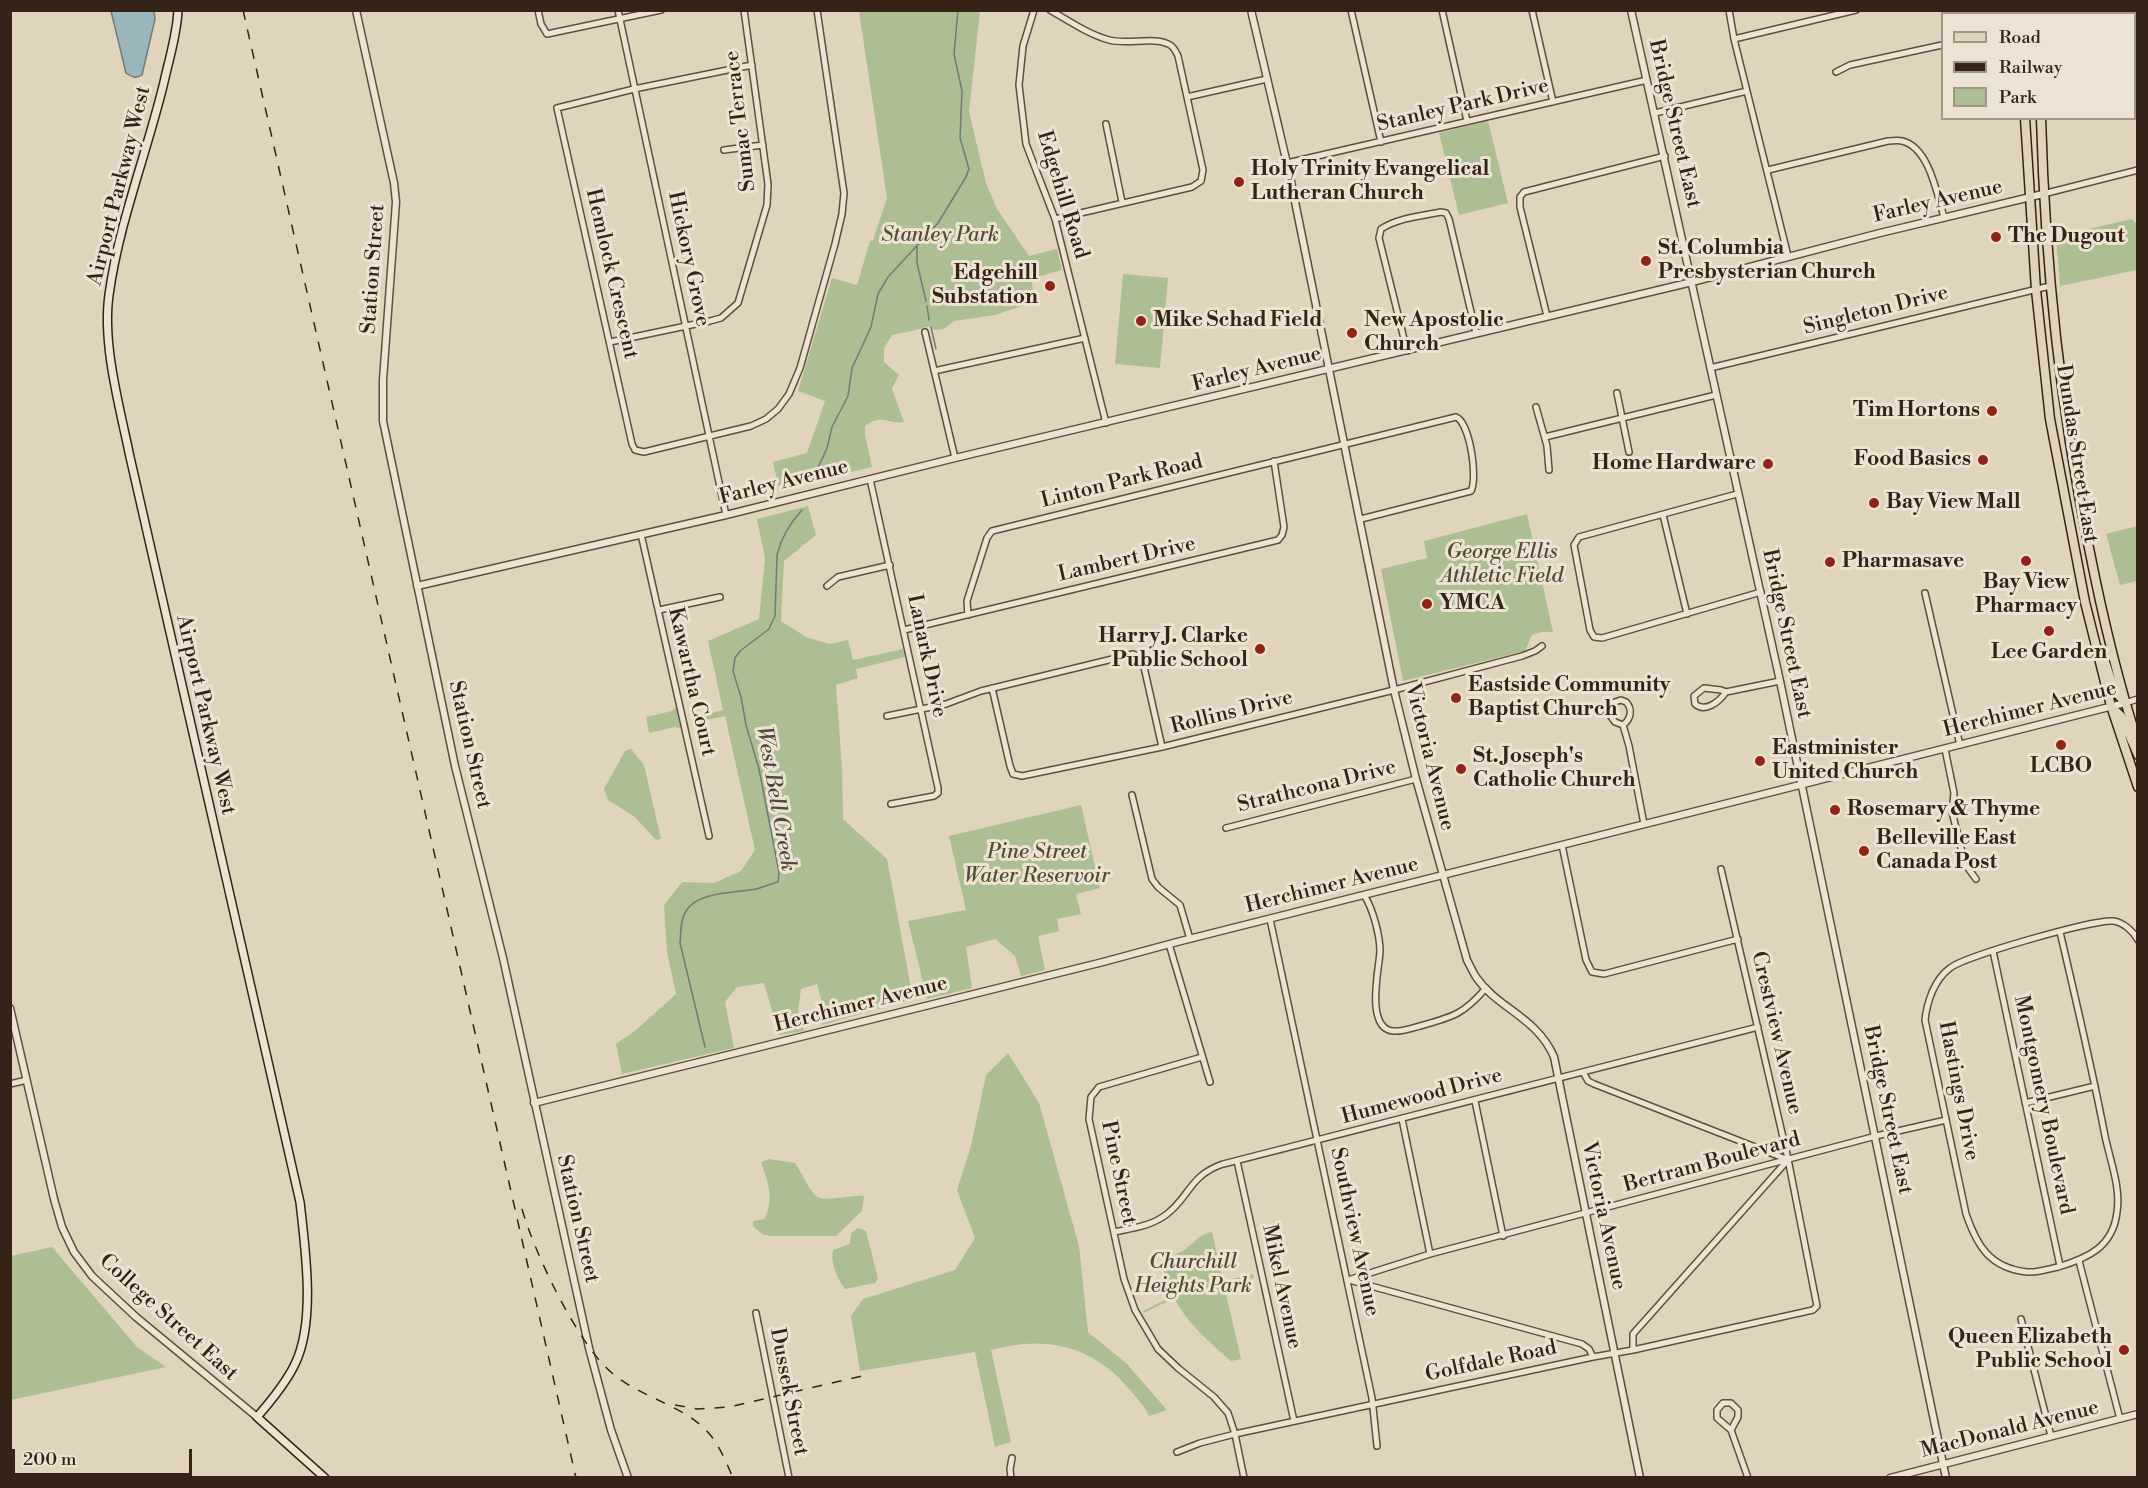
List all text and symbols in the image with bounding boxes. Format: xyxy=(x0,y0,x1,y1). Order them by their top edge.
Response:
legend xyxy=(1941,12,2136,120)
text: Road xyxy=(1999,26,2041,49)
street label: Bridge Street East xyxy=(1642,37,1706,211)
street label: Sumac Terrace xyxy=(720,49,762,193)
text: Railway xyxy=(1999,56,2062,79)
street label: Stanley Park Drive xyxy=(1375,74,1551,138)
street label: Airport Parkway West xyxy=(83,84,157,288)
text: Park xyxy=(1999,86,2036,109)
street label: Edgehill Road xyxy=(1031,128,1093,262)
place label: Holy Trinity Evangelical Lutheran Church xyxy=(1251,157,1489,207)
marker: Holy Trinity Evangelical Lutheran Church xyxy=(1232,175,1246,189)
street label: Farley Avenue xyxy=(1871,175,2005,229)
street label: Hemlock Crescent xyxy=(579,186,643,362)
street label: Hickory Grove xyxy=(661,189,715,329)
street label: Station Street xyxy=(357,203,391,335)
park label: Stanley Park xyxy=(881,223,999,249)
place label: The Dugout xyxy=(2008,224,2125,250)
marker: The Dugout xyxy=(1989,230,2003,244)
place label: St. Columbia Presbysterian Church xyxy=(1658,236,1876,286)
marker: St. Columbia Presbysterian Church xyxy=(1639,254,1653,268)
place label: Edgehill Substation xyxy=(932,261,1038,311)
marker: Edgehill Substation xyxy=(1043,279,1057,293)
street label: Singleton Drive xyxy=(1801,281,1951,341)
place label: Mike Schad Field xyxy=(1153,308,1322,334)
place label: New Apostolic Church xyxy=(1364,308,1504,358)
marker: Mike Schad Field xyxy=(1134,314,1148,328)
marker: New Apostolic Church xyxy=(1345,326,1359,340)
street label: Farley Avenue xyxy=(1190,342,1324,398)
street label: Dundas Street East xyxy=(2049,363,2103,545)
place label: Tim Hortons xyxy=(1853,398,1980,424)
marker: Tim Hortons xyxy=(1985,404,1999,418)
place label: Food Basics xyxy=(1854,447,1971,473)
street label: Linton Park Road xyxy=(1038,450,1206,514)
place label: Home Hardware xyxy=(1592,451,1756,477)
marker: Food Basics xyxy=(1976,453,1990,467)
street label: Farley Avenue xyxy=(717,455,851,511)
marker: Home Hardware xyxy=(1761,457,1775,471)
place label: Bay View Mall xyxy=(1886,490,2021,516)
marker: Bay View Mall xyxy=(1867,496,1881,510)
street label: Lambert Drive xyxy=(1056,532,1198,588)
park label: George Ellis Athletic Field xyxy=(1441,540,1563,590)
street label: Bridge Street East xyxy=(1756,547,1816,721)
place label: Pharmasave xyxy=(1842,549,1964,575)
marker: Bay View Pharmacy xyxy=(2019,554,2033,568)
marker: Pharmasave xyxy=(1823,555,1837,569)
place label: Bay View Pharmacy xyxy=(1975,570,2077,620)
place label: YMCA xyxy=(1439,591,1505,617)
street label: Lanark Drive xyxy=(901,592,951,720)
marker: YMCA xyxy=(1420,597,1434,611)
street label: Kawartha Court xyxy=(662,605,720,759)
street label: Airport Parkway West xyxy=(170,612,240,818)
place label: Harry J. Clarke Public School xyxy=(1099,624,1248,674)
marker: Lee Garden xyxy=(2042,624,2056,638)
place label: Lee Garden xyxy=(1991,640,2107,666)
marker: Harry J. Clarke Public School xyxy=(1253,642,1267,656)
place label: Eastside Community Baptist Church xyxy=(1468,673,1670,723)
street label: Herchimer Avenue xyxy=(1941,676,2119,744)
street label: Station Street xyxy=(442,679,496,811)
street label: Victoria Avenue xyxy=(1399,681,1459,833)
street label: Rollins Drive xyxy=(1168,686,1296,740)
marker: Eastside Community Baptist Church xyxy=(1449,691,1463,705)
water label: West Bell Creek xyxy=(749,724,801,874)
place label: Eastminister United Church xyxy=(1772,736,1918,786)
marker: LCBO xyxy=(2054,738,2068,752)
place label: St. Joseph's Catholic Church xyxy=(1473,744,1636,794)
marker: Eastminister United Church xyxy=(1753,754,1767,768)
place label: LCBO xyxy=(2030,754,2092,780)
street label: Strathcona Drive xyxy=(1235,755,1399,819)
marker: St. Joseph's Catholic Church xyxy=(1454,762,1468,776)
place label: Rosemary & Thyme xyxy=(1847,797,2040,823)
marker: Rosemary & Thyme xyxy=(1828,803,1842,817)
place label: Belleville East Canada Post xyxy=(1876,826,2016,876)
park label: Pine Street Water Reservoir xyxy=(964,840,1110,890)
marker: Belleville East Canada Post xyxy=(1857,844,1871,858)
street label: Herchimer Avenue xyxy=(1243,852,1421,920)
street label: Crestview Avenue xyxy=(1745,949,1807,1117)
street label: Herchimer Avenue xyxy=(772,971,950,1039)
street label: Montgomery Boulevard xyxy=(2007,993,2079,1217)
street label: Hastings Drive xyxy=(1932,1019,1984,1163)
street label: Bridge Street East xyxy=(1857,1023,1917,1197)
street label: Humewood Drive xyxy=(1339,1063,1505,1131)
street label: Pine Street xyxy=(1095,1119,1141,1227)
street label: Bertram Boulevard xyxy=(1621,1127,1803,1199)
street label: Victoria Avenue xyxy=(1575,1140,1631,1292)
street label: Southview Avenue xyxy=(1324,1145,1384,1319)
street label: Station Street xyxy=(550,1153,604,1285)
street label: Mikel Avenue xyxy=(1256,1222,1306,1352)
street label: College Street East xyxy=(93,1249,243,1387)
park label: Churchill Heights Park xyxy=(1134,1250,1252,1300)
place label: Queen Elizabeth Public School xyxy=(1948,1325,2112,1375)
street label: Dussek Street xyxy=(763,1326,813,1458)
street label: Golfdale Road xyxy=(1423,1336,1559,1388)
marker: Queen Elizabeth Public School xyxy=(2117,1343,2131,1357)
street label: MacDonald Avenue xyxy=(1918,1396,2102,1464)
scale bar xyxy=(15,1437,195,1475)
text: 200 m xyxy=(23,1448,77,1471)

